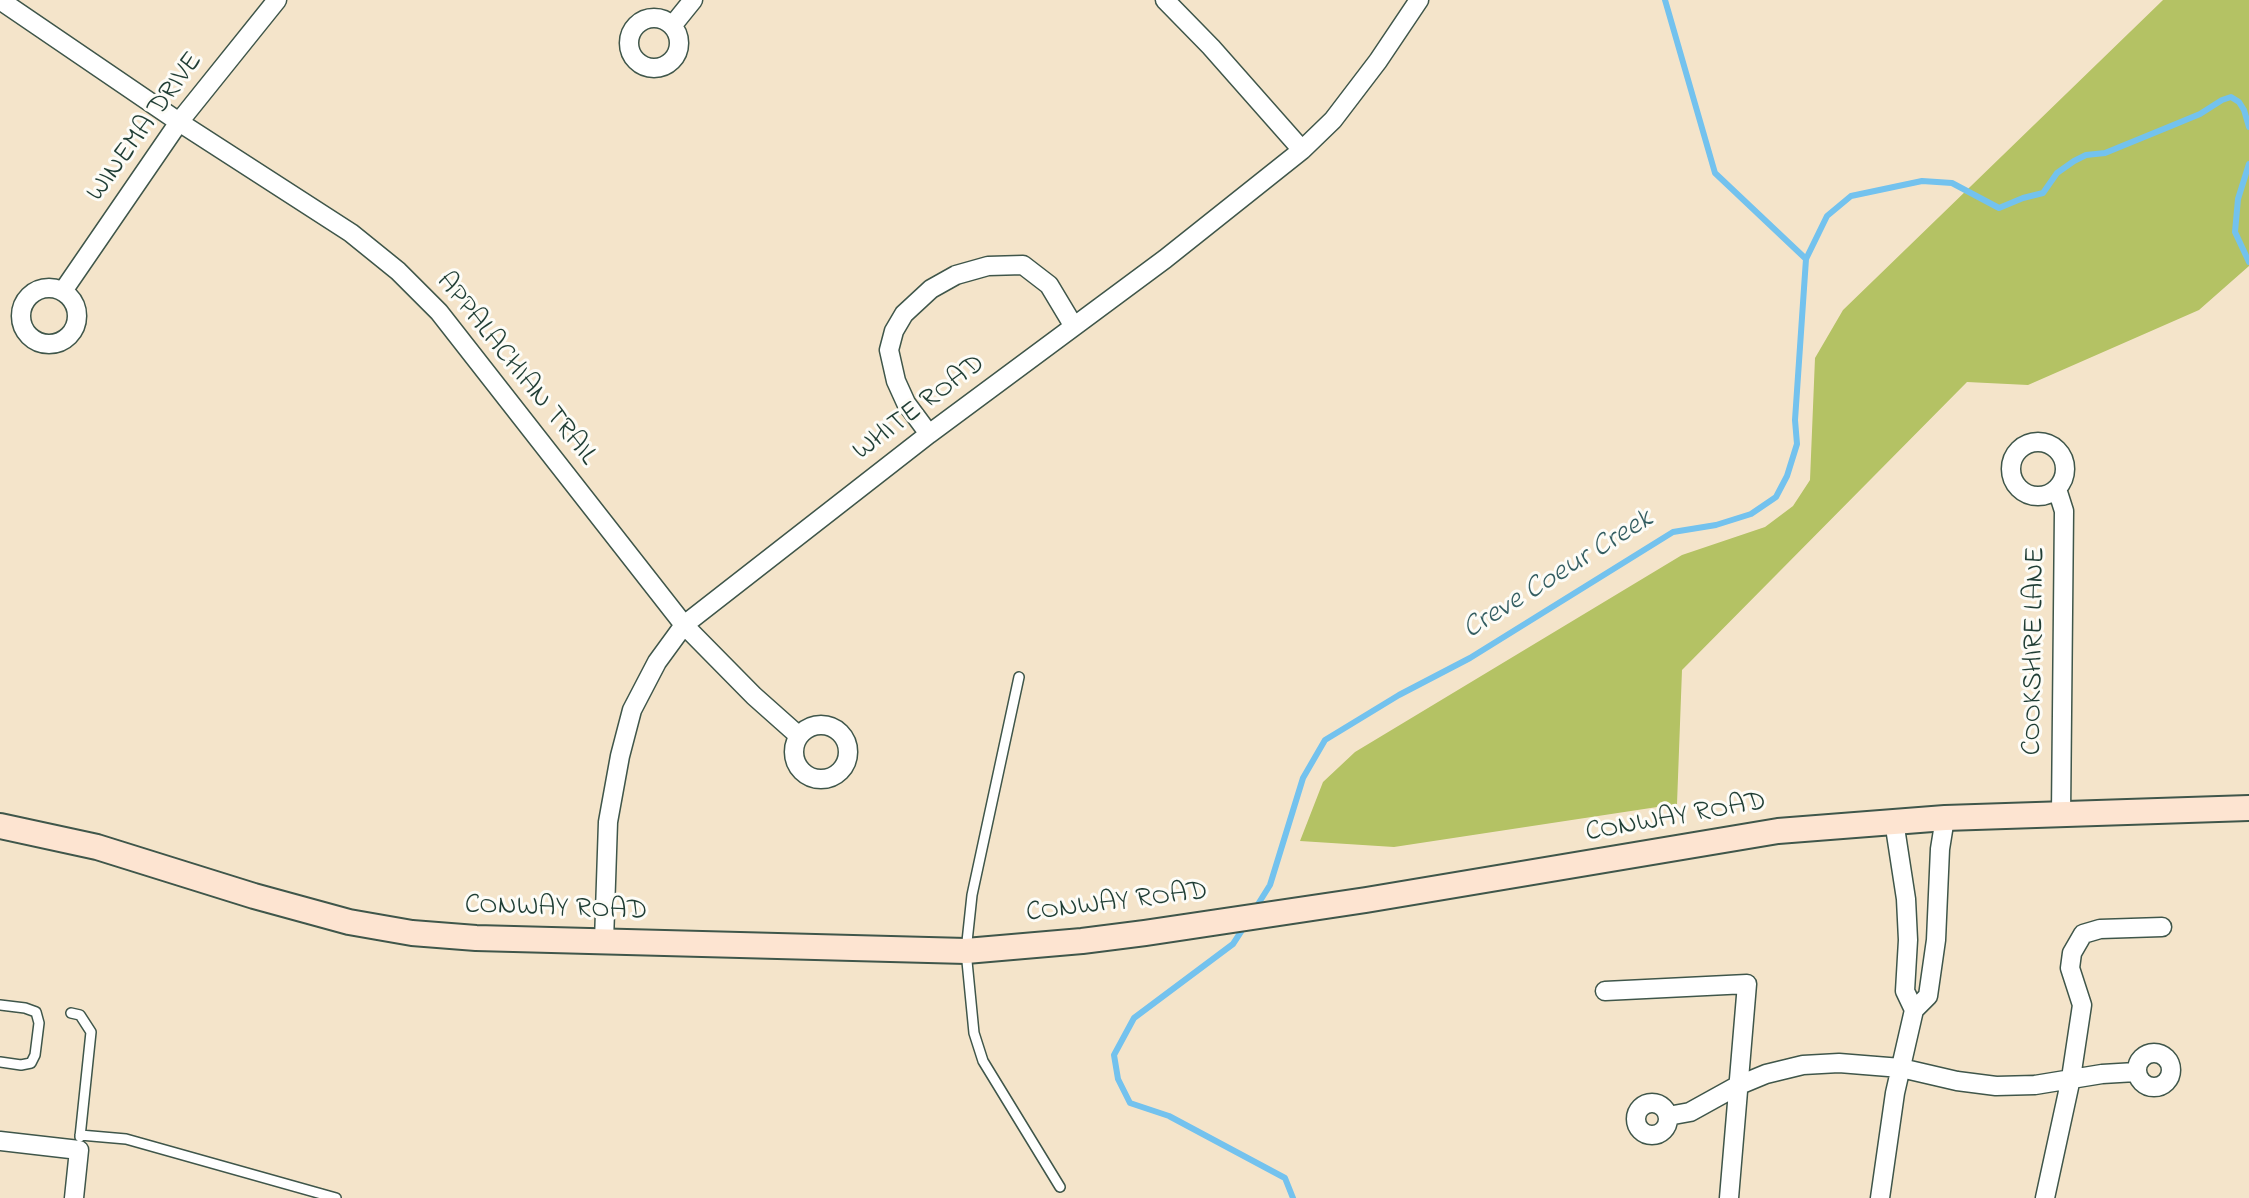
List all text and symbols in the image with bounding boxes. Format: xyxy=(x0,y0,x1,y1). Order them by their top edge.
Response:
street label: WINEMA DRIVE xyxy=(81,47,211,209)
street label: APPALACHIAN TRAIL xyxy=(427,267,603,473)
street label: WHITE ROAD xyxy=(847,348,993,470)
water label: Creve Coeur Creek xyxy=(1457,503,1661,649)
street label: COOKSHIRE LANE xyxy=(2017,546,2055,756)
street label: CONWAY ROAD xyxy=(1583,787,1769,851)
street label: CONWAY ROAD xyxy=(1024,876,1210,932)
street label: CONWAY ROAD xyxy=(464,890,648,930)

